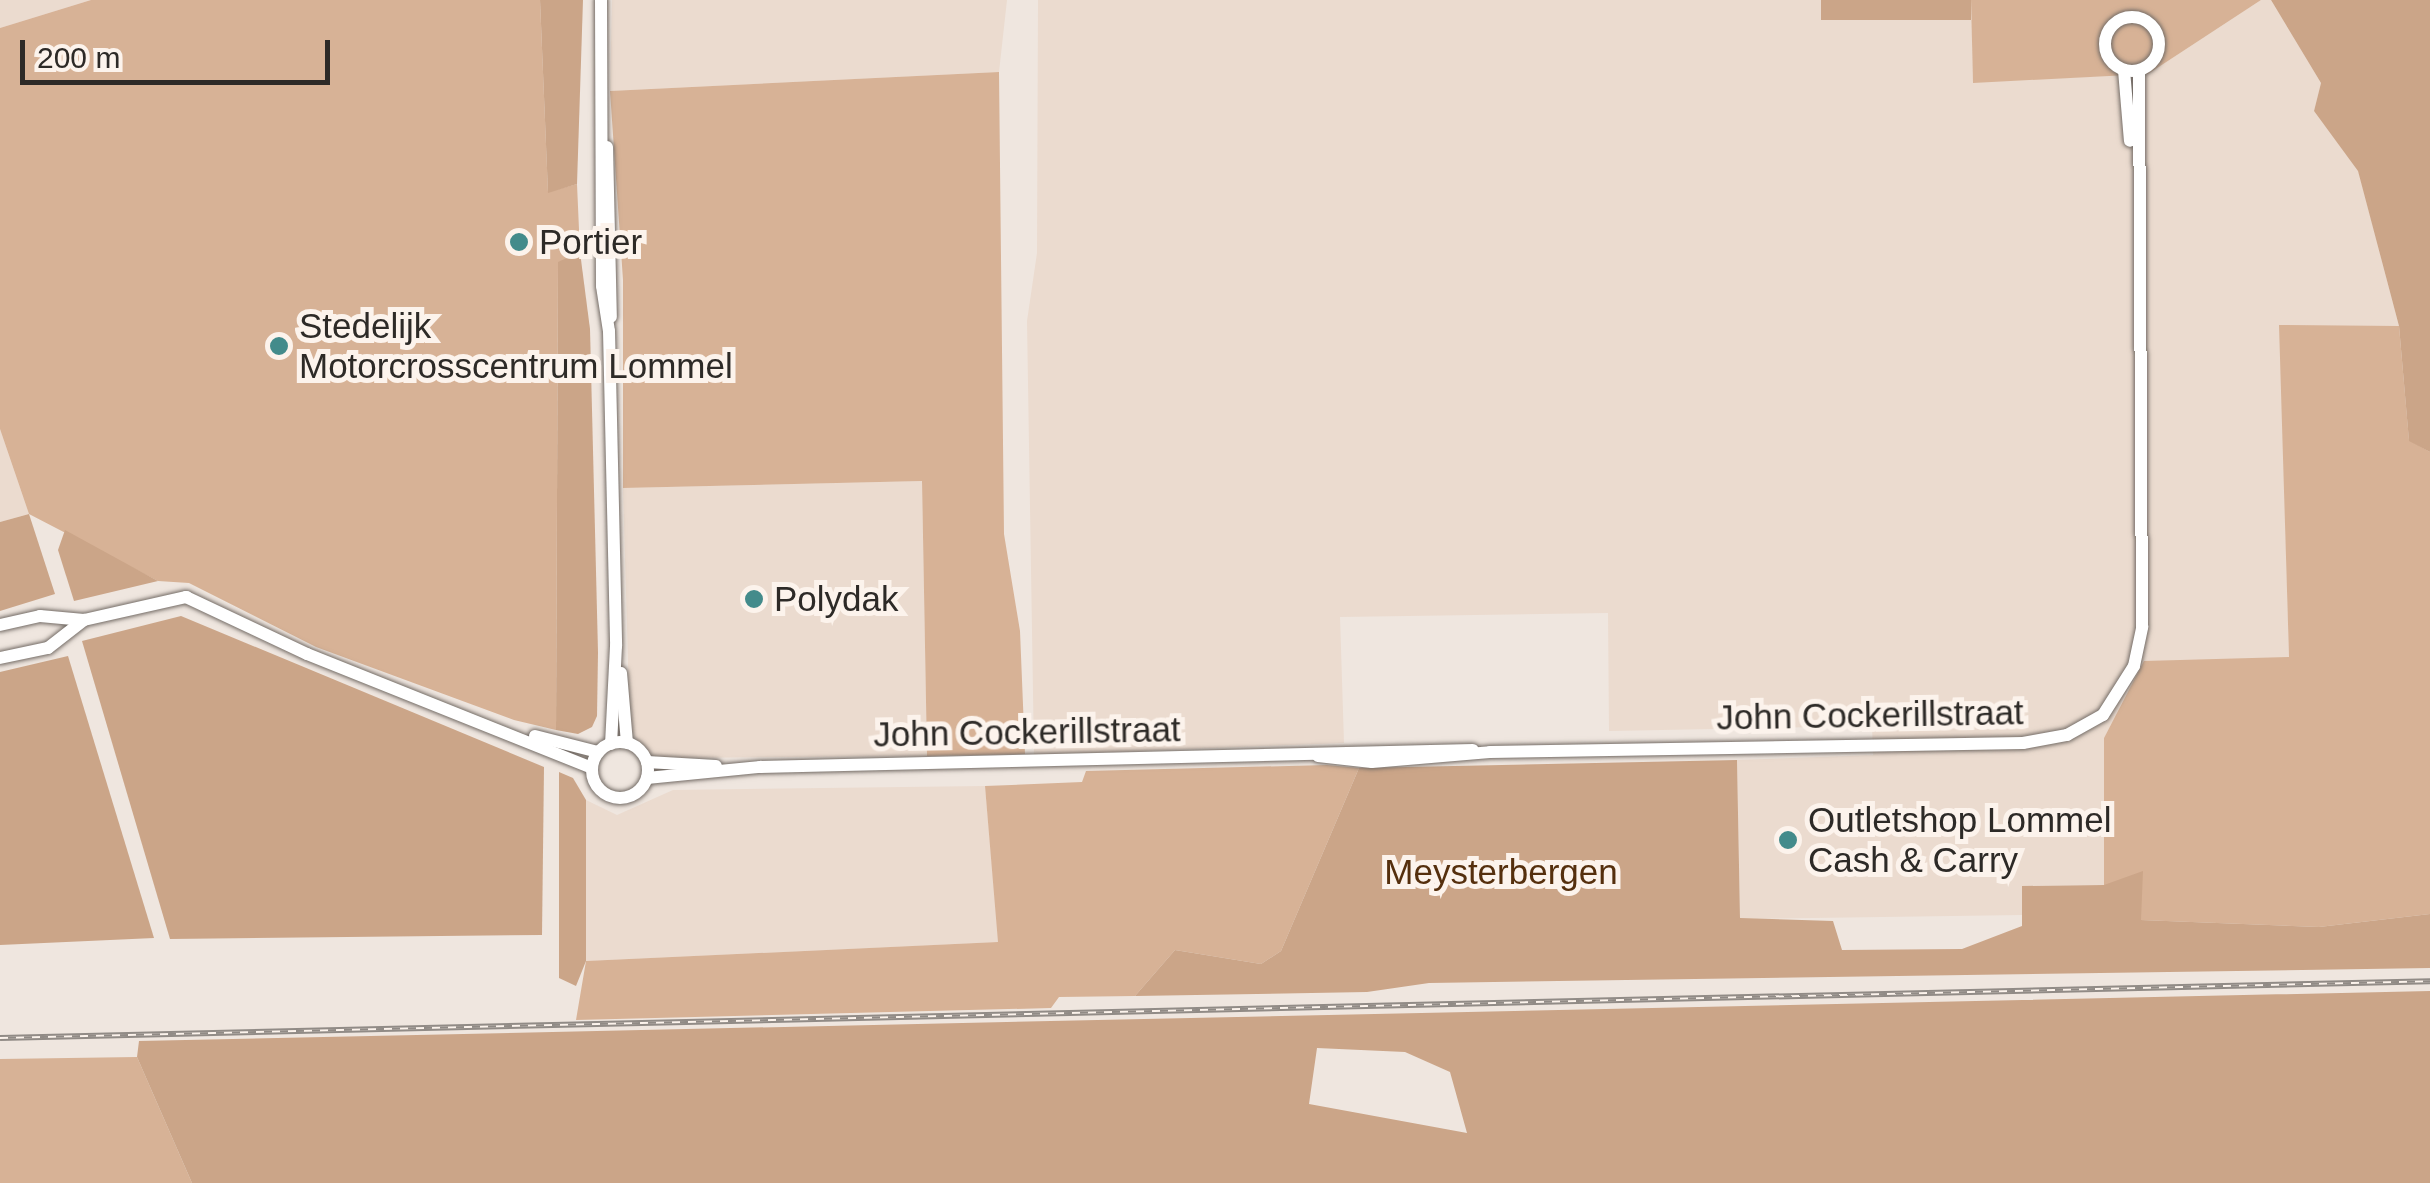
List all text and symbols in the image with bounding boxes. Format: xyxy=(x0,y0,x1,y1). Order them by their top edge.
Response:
scale bar xyxy=(25,20,335,82)
text: 200 m xyxy=(37,41,120,74)
place label: Portier xyxy=(539,221,642,263)
marker: Portier xyxy=(508,231,530,253)
place label: Stedelijk Motorcrosscentrum Lommel xyxy=(299,305,733,387)
marker: Stedelijk Motorcrosscentrum Lommel xyxy=(268,335,290,357)
place label: Polydak xyxy=(774,578,899,620)
marker: Polydak xyxy=(743,588,765,610)
street label: John Cockerillstraat xyxy=(1716,691,2024,739)
street label: John Cockerillstraat xyxy=(873,708,1181,756)
place label: Outletshop Lommel Cash & Carry xyxy=(1808,799,2111,881)
marker: Outletshop Lommel Cash & Carry xyxy=(1777,829,1799,851)
park label: Meysterbergen xyxy=(1384,851,1618,893)

